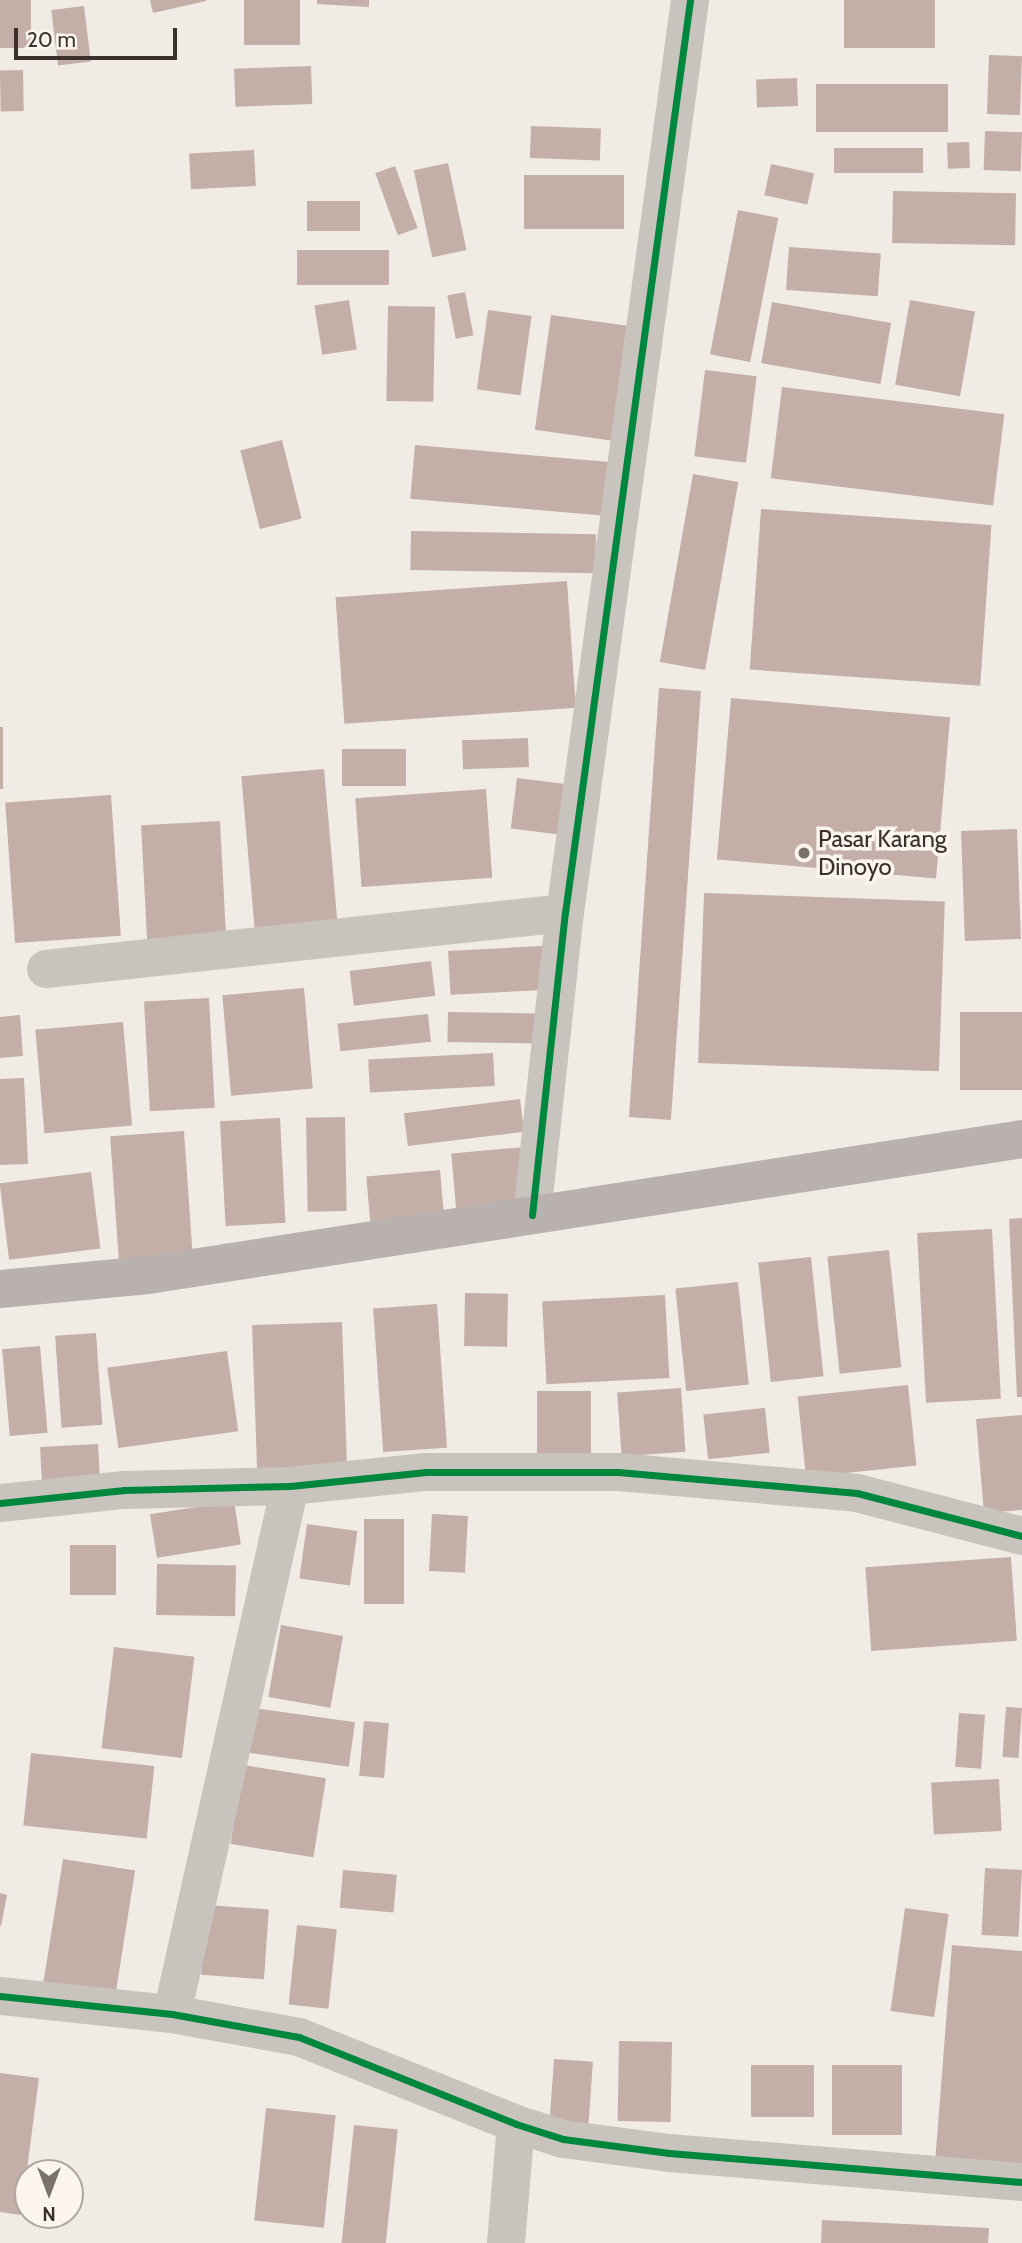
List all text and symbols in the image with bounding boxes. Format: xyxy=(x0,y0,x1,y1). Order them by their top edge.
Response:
scale bar xyxy=(18,14,180,58)
text: 20 m xyxy=(27,27,76,52)
place label: Pasar Karang Dinoyo xyxy=(818,825,947,881)
marker: Pasar Karang Dinoyo xyxy=(796,845,812,861)
north arrow xyxy=(14,2159,84,2229)
text: N xyxy=(42,2202,56,2225)

